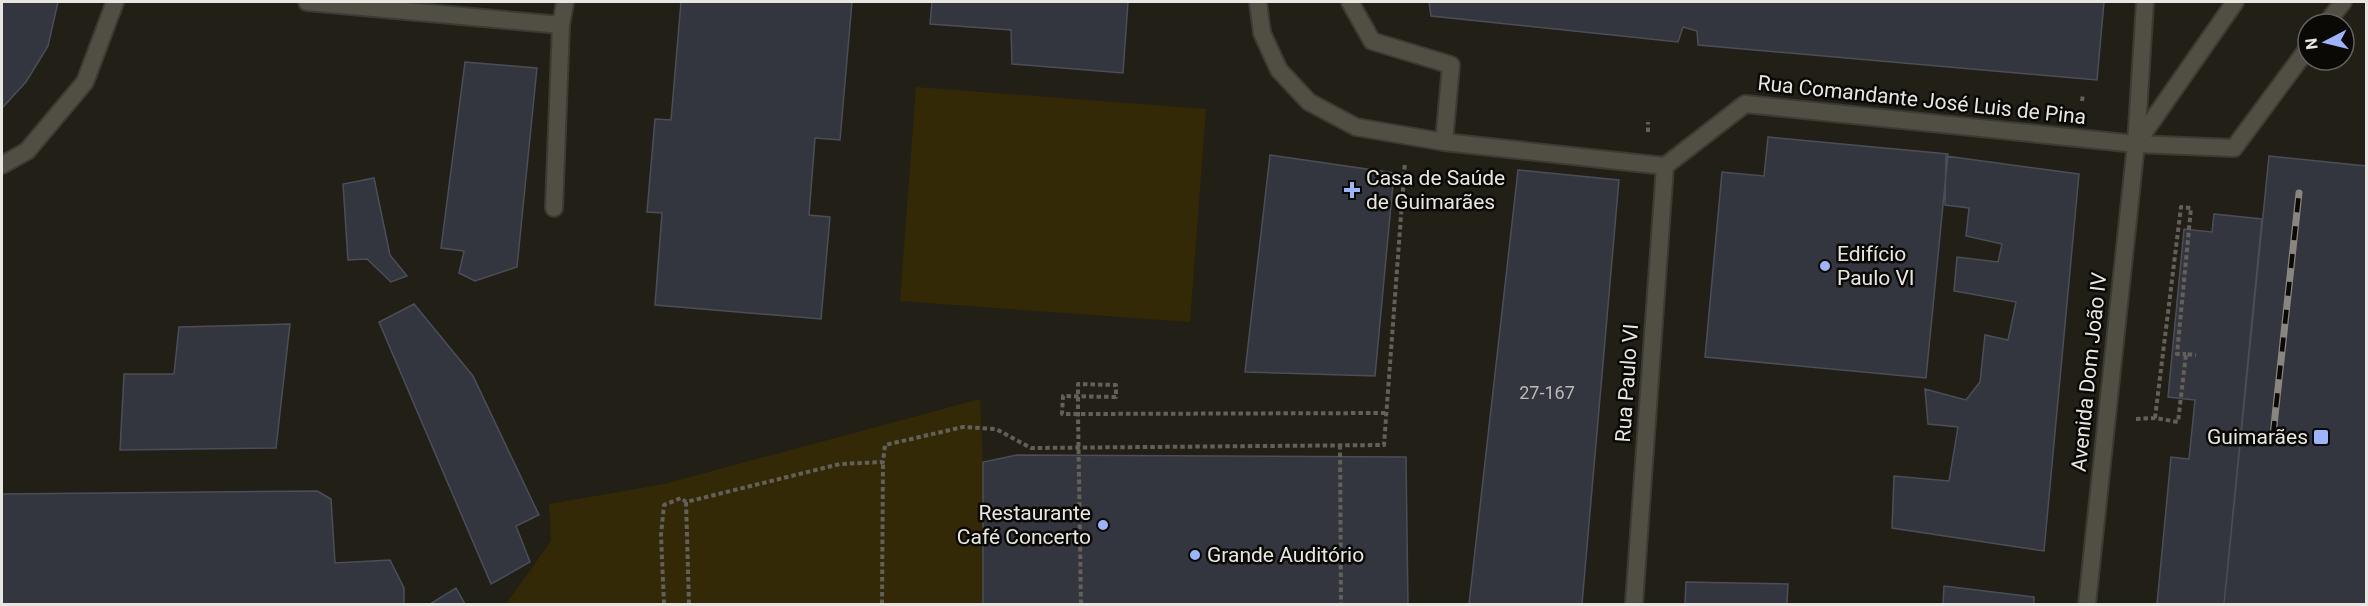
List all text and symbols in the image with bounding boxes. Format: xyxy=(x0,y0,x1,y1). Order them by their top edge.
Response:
north arrow xyxy=(2296,12,2356,72)
text: N xyxy=(2301,37,2322,51)
street label: Rua Comandante José Luis de Pina xyxy=(1757,71,2087,129)
place label: Casa de Saúde de Guimarães xyxy=(1366,166,1505,214)
marker: Casa de Saúde de Guimarães xyxy=(1343,181,1361,199)
place label: Edifício Paulo VI xyxy=(1837,242,1915,290)
marker: Edifício Paulo VI xyxy=(1818,259,1832,273)
street label: Avenida Dom João IV xyxy=(2067,271,2111,473)
street label: Rua Paulo VI xyxy=(1611,323,1643,443)
house number: 27-167 xyxy=(1519,382,1575,403)
place label: Guimarães xyxy=(2207,425,2308,449)
marker: Guimarães xyxy=(2312,428,2330,446)
place label: Restaurante Café Concerto xyxy=(957,501,1091,549)
marker: Restaurante Café Concerto xyxy=(1096,518,1110,532)
place label: Grande Auditório xyxy=(1207,543,1364,567)
marker: Grande Auditório xyxy=(1188,548,1202,562)

